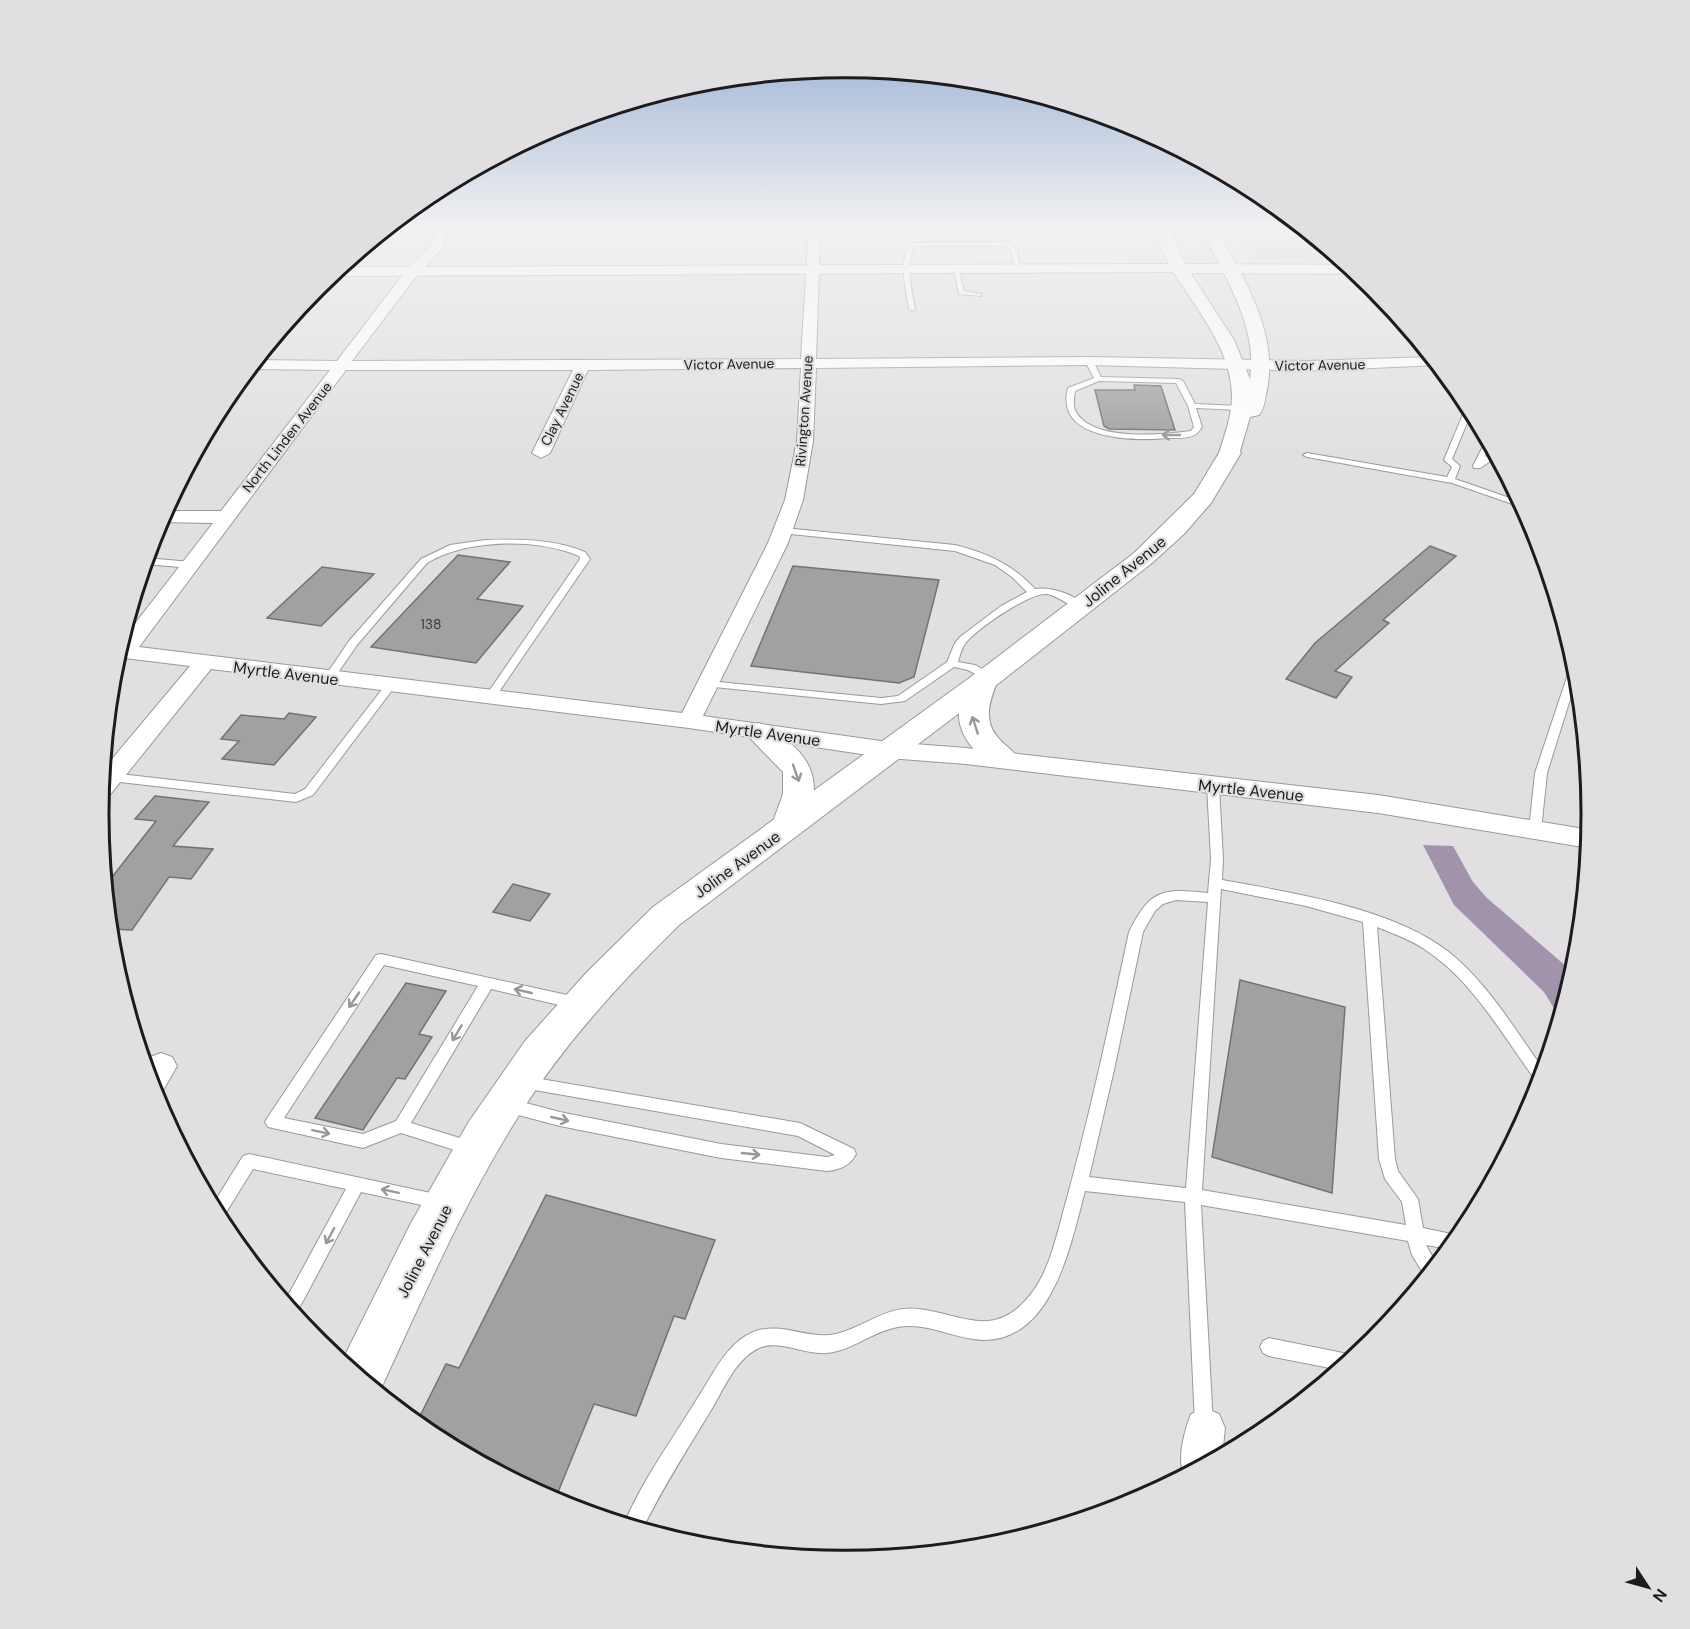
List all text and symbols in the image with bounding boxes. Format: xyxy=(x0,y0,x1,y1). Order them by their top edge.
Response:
street label: Victor Avenue xyxy=(684,354,775,374)
street label: Rivington Avenue xyxy=(791,355,817,467)
street label: Victor Avenue xyxy=(1275,355,1366,375)
street label: Clay Avenue xyxy=(536,369,588,449)
street label: North Linden Avenue xyxy=(238,378,336,496)
one-way arrow xyxy=(1161,429,1181,441)
street label: Joline Avenue xyxy=(1078,531,1170,612)
house number: 138 xyxy=(420,615,442,633)
street label: Myrtle Avenue xyxy=(232,657,340,690)
street label: Myrtle Avenue xyxy=(714,716,822,751)
one-way arrow xyxy=(969,716,980,735)
one-way arrow xyxy=(792,763,803,782)
street label: Myrtle Avenue xyxy=(1197,775,1305,806)
street label: Joline Avenue xyxy=(690,826,785,903)
one-way arrow xyxy=(514,985,534,996)
one-way arrow xyxy=(348,992,360,1008)
one-way arrow xyxy=(450,1024,462,1041)
one-way arrow xyxy=(550,1113,569,1125)
one-way arrow xyxy=(311,1127,330,1138)
one-way arrow xyxy=(741,1149,761,1160)
one-way arrow xyxy=(381,1185,400,1197)
street label: Joline Avenue xyxy=(392,1201,457,1301)
one-way arrow xyxy=(324,1227,336,1244)
north arrow xyxy=(1618,1557,1678,1617)
text: N xyxy=(1648,1585,1672,1606)

